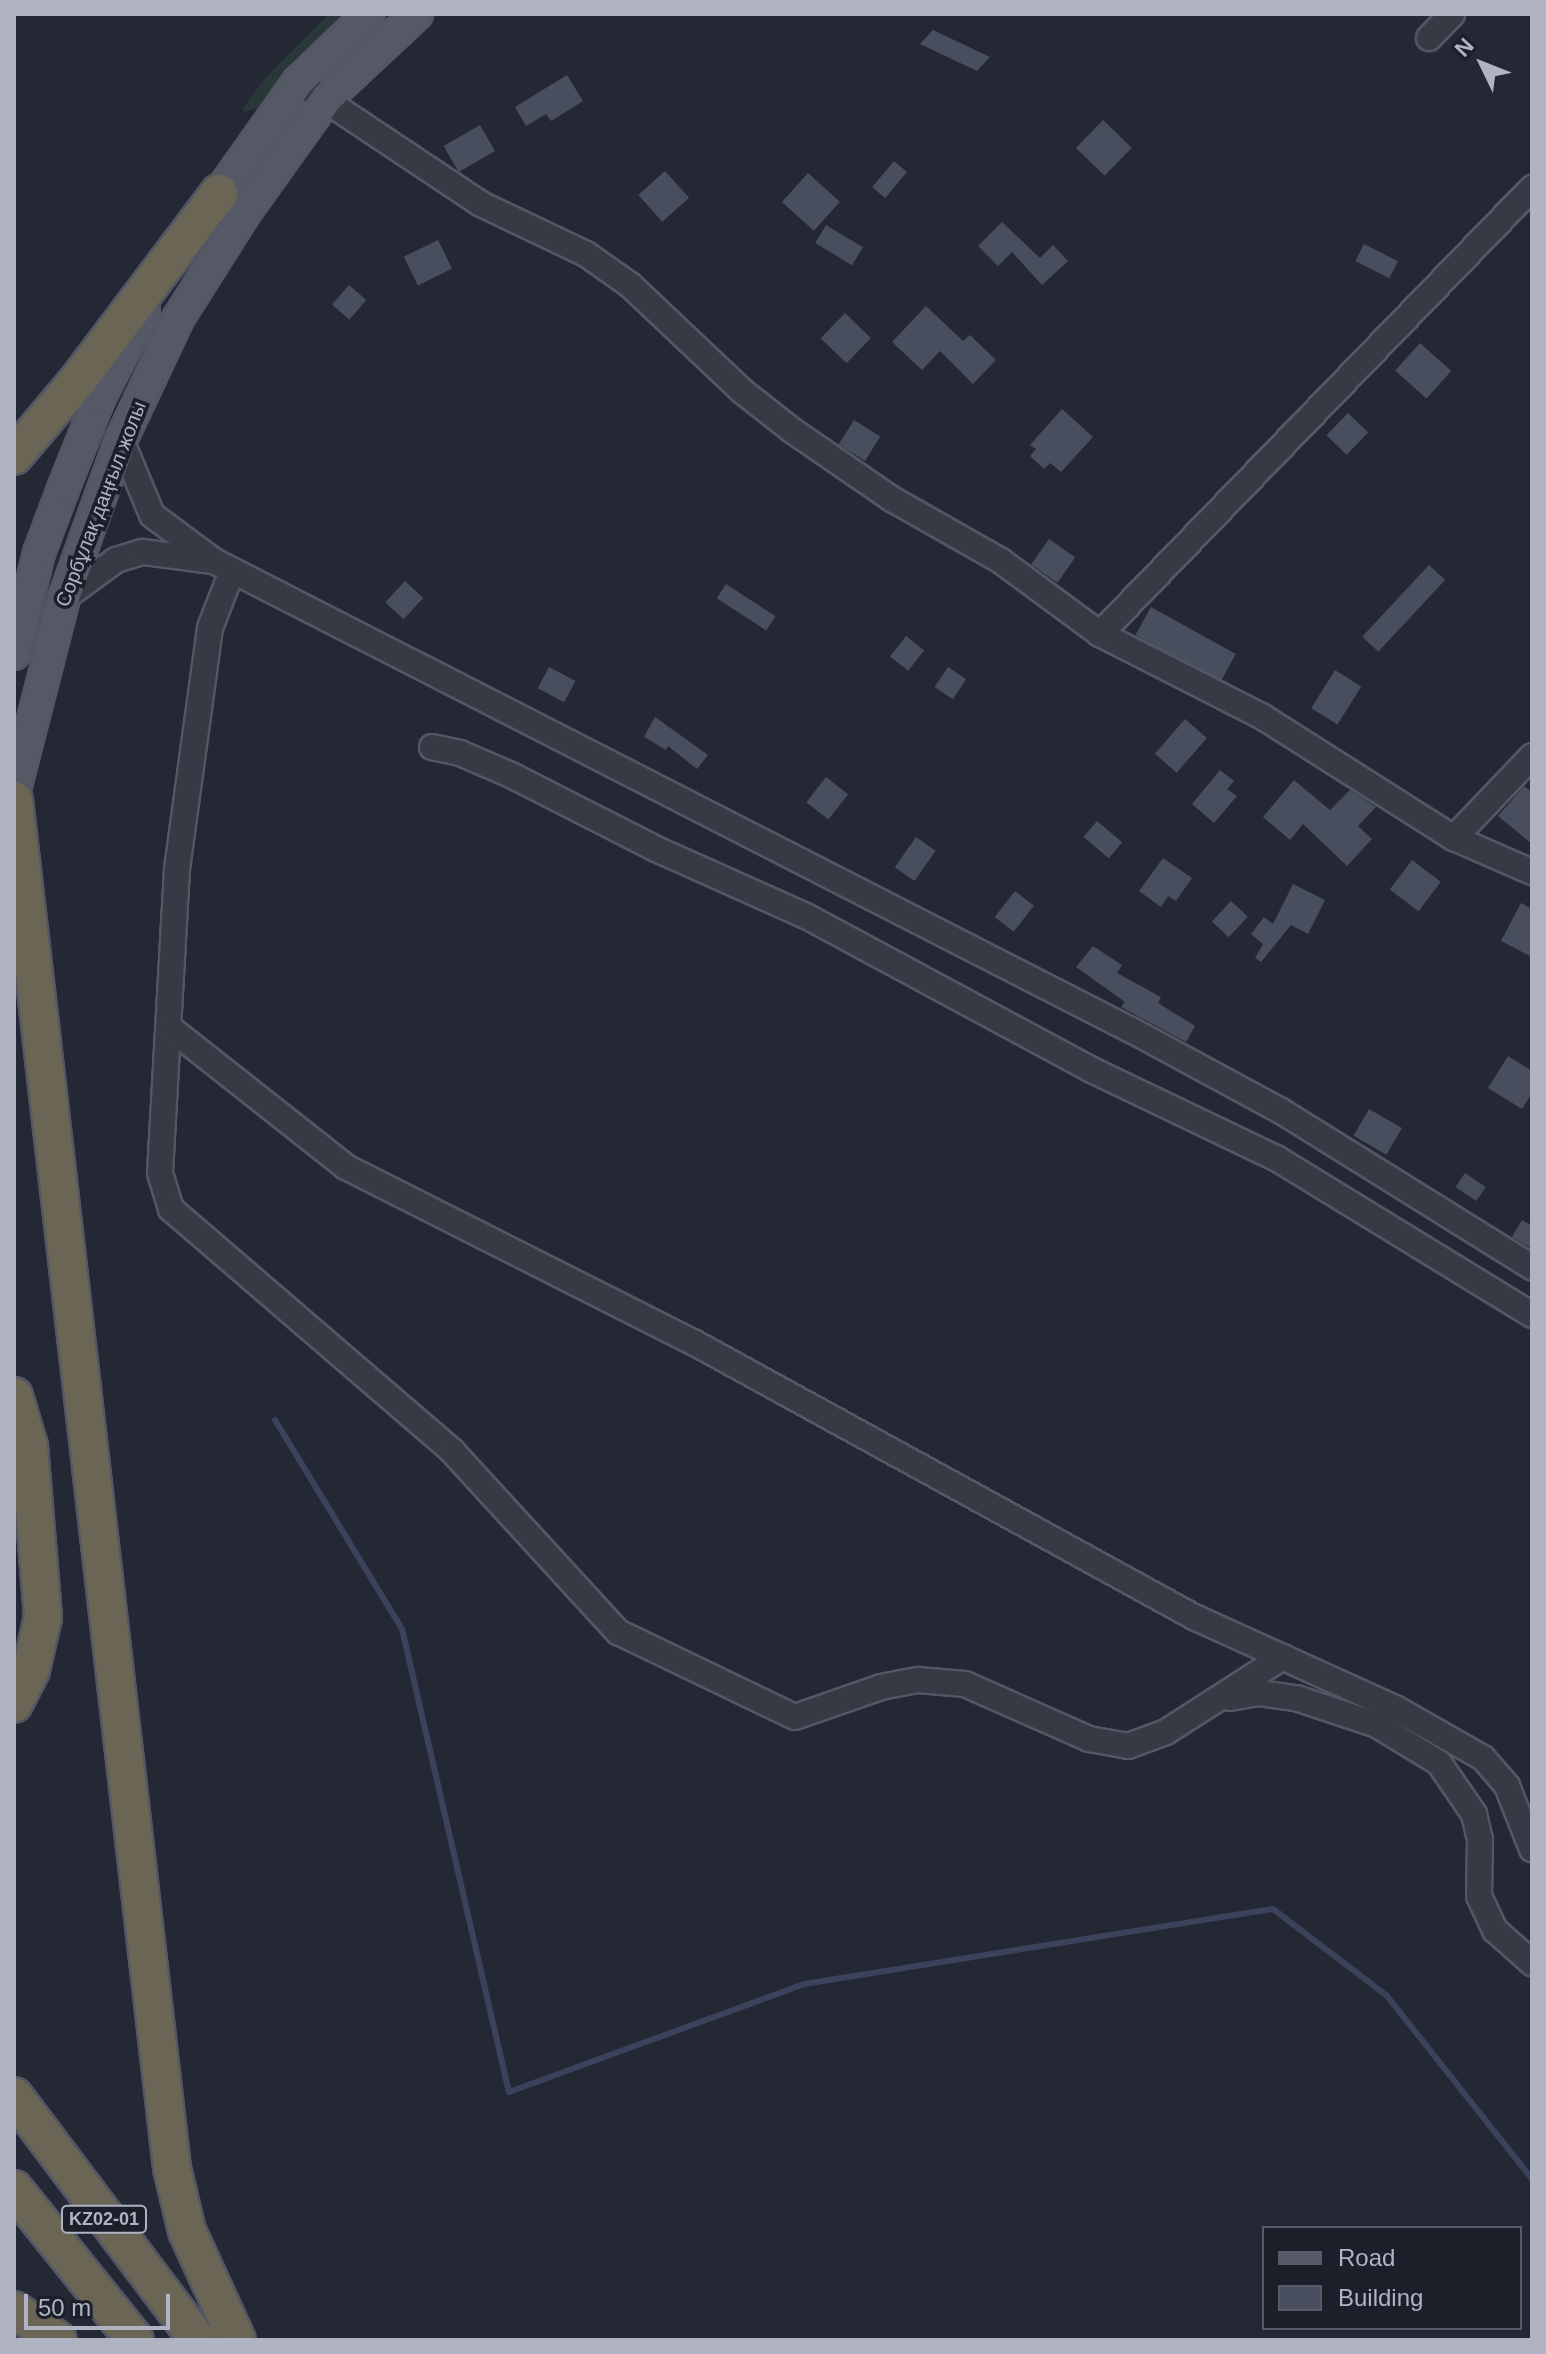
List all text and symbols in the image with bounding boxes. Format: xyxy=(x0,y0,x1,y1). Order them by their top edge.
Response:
north arrow xyxy=(1442,24,1522,104)
text: N xyxy=(1450,33,1479,62)
street label: Сорбұлақ даңғыл жолы xyxy=(51,398,151,610)
road number: KZ02-01 xyxy=(60,2205,148,2233)
legend xyxy=(1262,2226,1522,2330)
text: Road xyxy=(1338,2244,1395,2271)
scale bar xyxy=(28,2278,174,2328)
text: Building xyxy=(1338,2284,1423,2311)
text: 50 m xyxy=(38,2294,91,2321)

